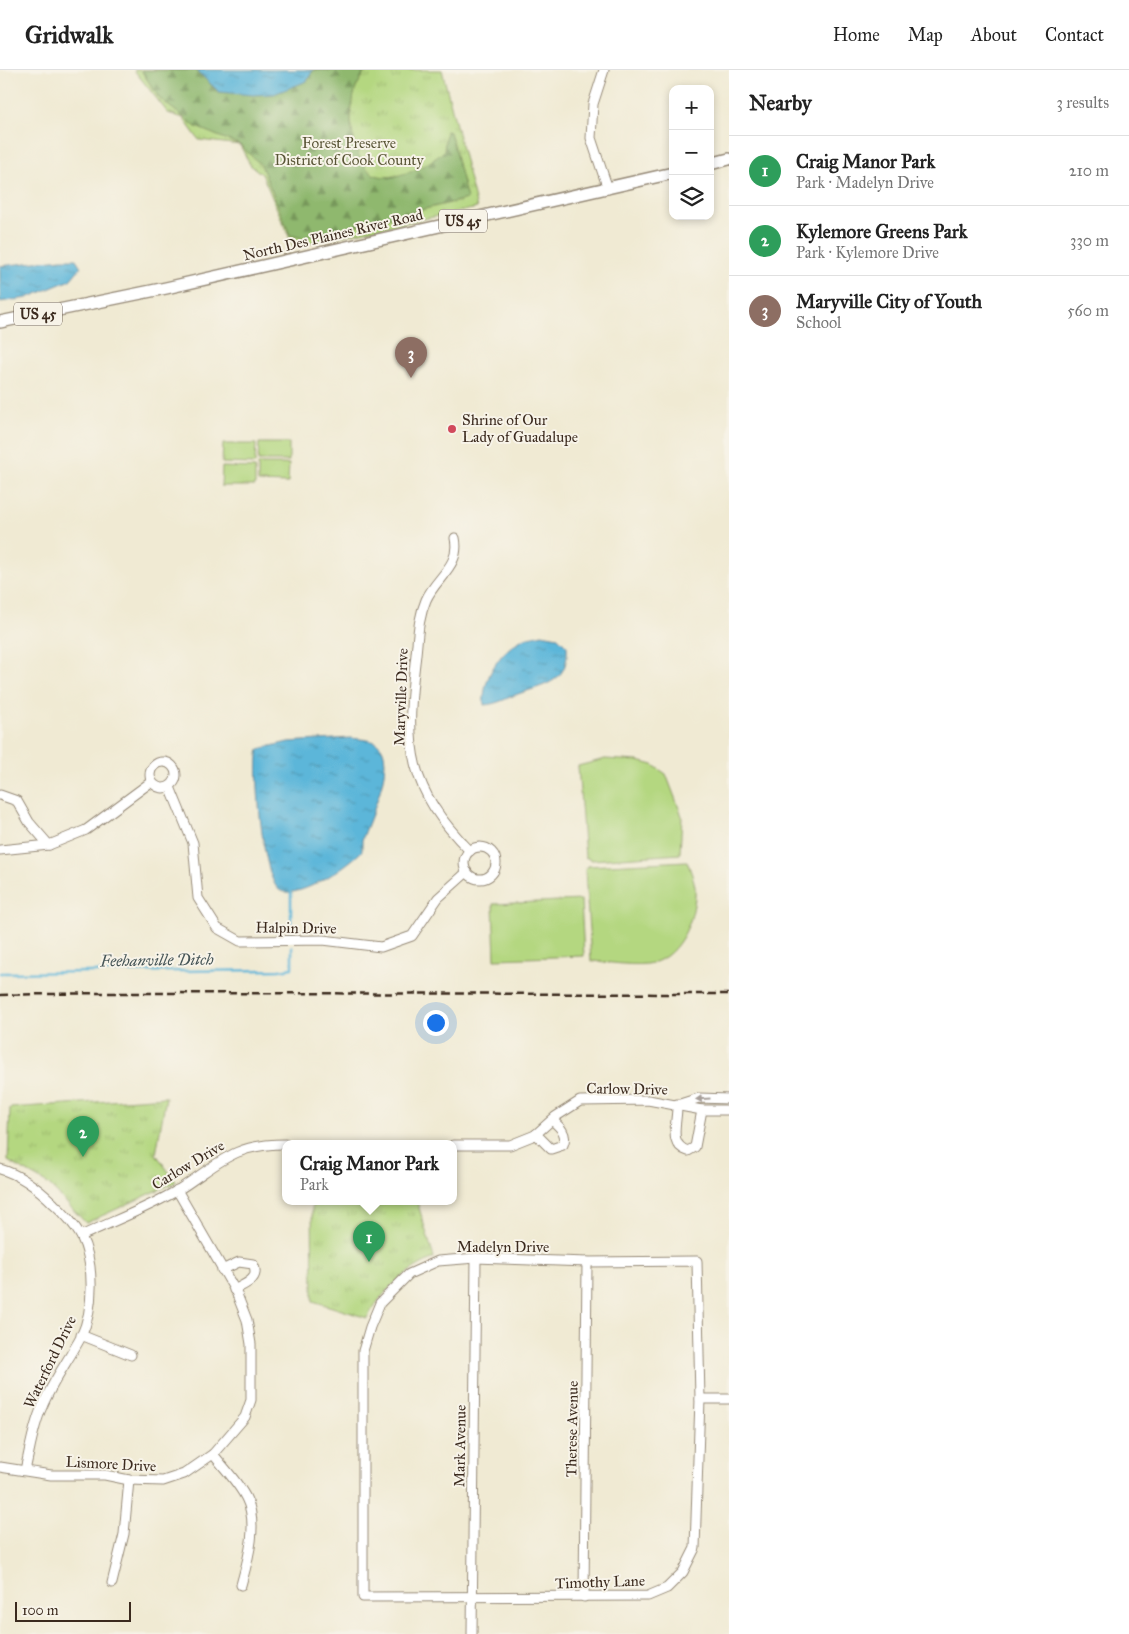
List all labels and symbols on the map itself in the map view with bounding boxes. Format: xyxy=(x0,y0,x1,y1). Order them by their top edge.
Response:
park label: Forest Preserve District of Cook County xyxy=(274,134,425,169)
street label: North Des Plaines River Road xyxy=(241,205,425,264)
road number: US 45 xyxy=(439,210,487,232)
road number: US 45 xyxy=(14,302,62,325)
pin: 3 xyxy=(395,337,427,378)
place label: Shrine of Our Lady of Guadalupe xyxy=(462,411,578,446)
marker: Shrine of Our Lady of Guadalupe xyxy=(446,423,458,435)
street label: Maryville Drive xyxy=(390,648,412,746)
street label: Halpin Drive xyxy=(255,918,337,938)
water label: Feehanville Ditch xyxy=(99,950,214,971)
your location xyxy=(423,1010,449,1036)
street label: Carlow Drive xyxy=(586,1079,668,1099)
one-way arrow xyxy=(694,1095,710,1103)
pin: 2 xyxy=(67,1116,99,1157)
street label: Carlow Drive xyxy=(148,1136,228,1194)
pin: 1 xyxy=(353,1221,385,1262)
street label: Madelyn Drive xyxy=(457,1238,549,1256)
street label: Waterford Drive xyxy=(20,1313,80,1411)
street label: Therese Avenue xyxy=(562,1381,582,1477)
street label: Mark Avenue xyxy=(450,1405,470,1487)
street label: Lismore Drive xyxy=(65,1453,157,1475)
street label: Timothy Lane xyxy=(555,1571,645,1593)
scale bar xyxy=(15,1599,131,1622)

